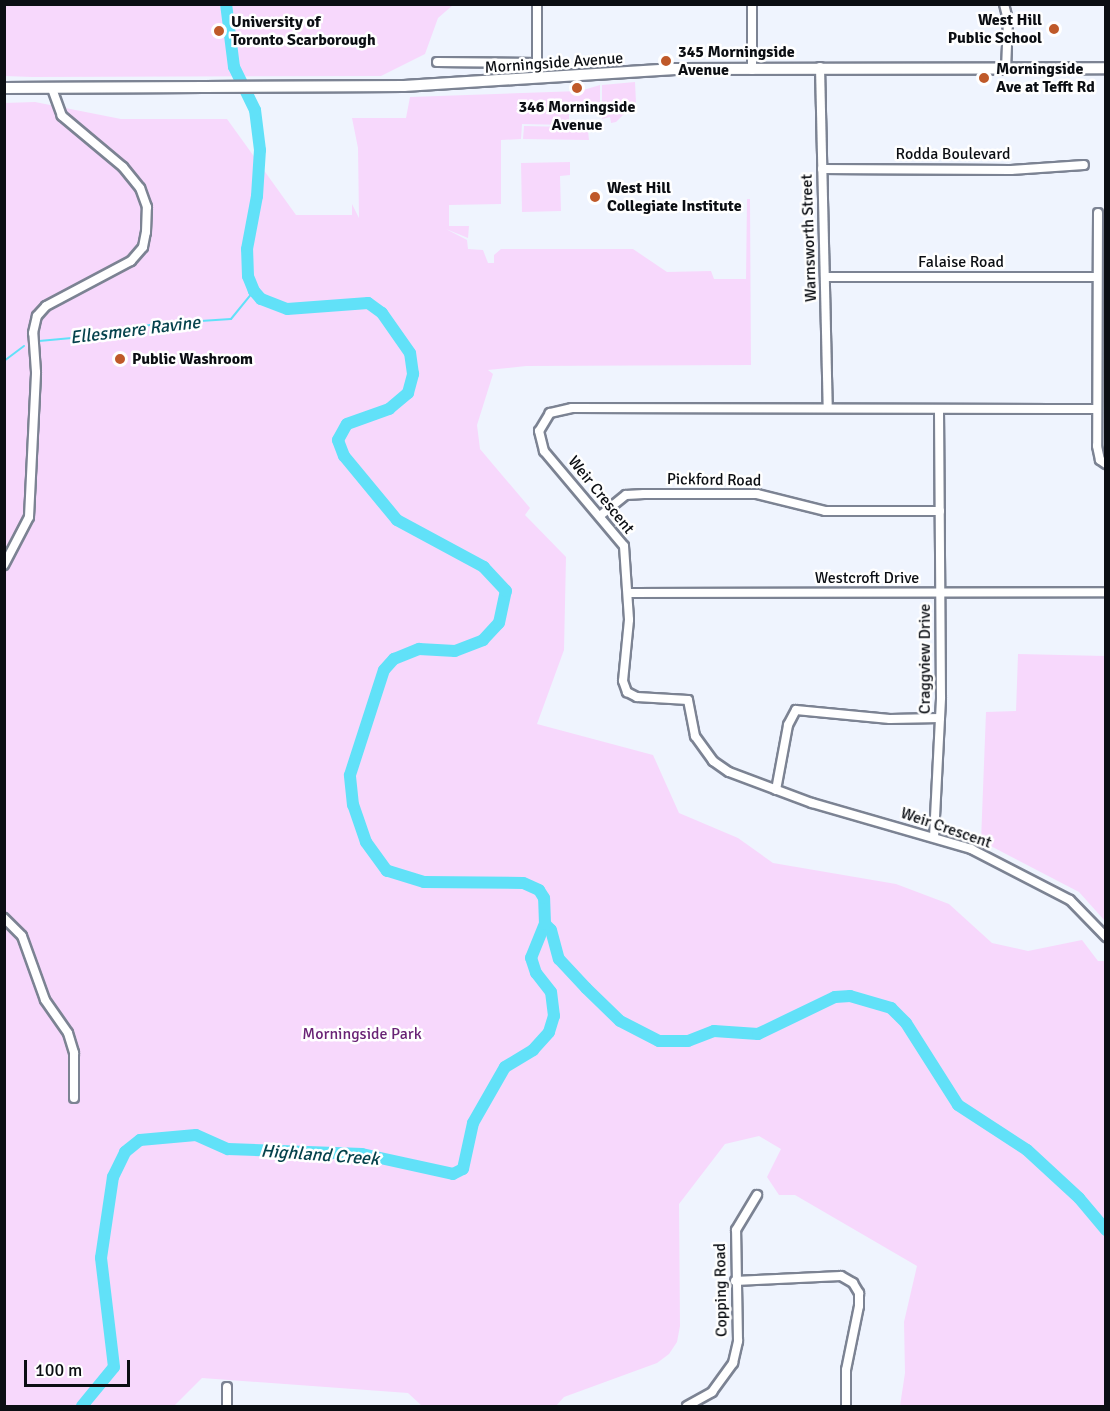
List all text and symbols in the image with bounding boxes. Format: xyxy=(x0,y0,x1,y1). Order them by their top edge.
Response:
place label: West Hill Public School xyxy=(948,10,1042,48)
place label: University of Toronto Scarborough xyxy=(231,12,376,50)
marker: West Hill Public School xyxy=(1047,22,1061,36)
marker: University of Toronto Scarborough xyxy=(212,24,226,38)
place label: 345 Morningside Avenue xyxy=(678,42,795,80)
street label: Morningside Avenue xyxy=(484,49,624,77)
marker: 345 Morningside Avenue xyxy=(659,54,673,68)
place label: Morningside Ave at Tefft Rd xyxy=(996,59,1095,97)
marker: Morningside Ave at Tefft Rd xyxy=(977,71,991,85)
marker: 346 Morningside Avenue xyxy=(570,81,584,95)
place label: 346 Morningside Avenue xyxy=(519,97,635,135)
street label: Rodda Boulevard xyxy=(895,144,1011,164)
street label: Warnsworth Street xyxy=(797,174,821,302)
place label: West Hill Collegiate Institute xyxy=(607,178,742,216)
marker: West Hill Collegiate Institute xyxy=(588,190,602,204)
street label: Falaise Road xyxy=(918,252,1004,272)
water label: Ellesmere Ravine xyxy=(69,311,201,349)
place label: Public Washroom xyxy=(132,349,253,369)
marker: Public Washroom xyxy=(113,352,127,366)
street label: Weir Crescent xyxy=(564,452,638,538)
street label: Pickford Road xyxy=(667,470,761,490)
street label: Westcroft Drive xyxy=(815,568,919,588)
street label: Craggview Drive xyxy=(915,604,935,714)
street label: Weir Crescent xyxy=(898,803,994,853)
park label: Morningside Park xyxy=(302,1024,422,1044)
water label: Highland Creek xyxy=(260,1140,380,1170)
street label: Copping Road xyxy=(711,1243,731,1337)
scale bar xyxy=(27,1348,134,1386)
text: 100 m xyxy=(35,1359,82,1381)

